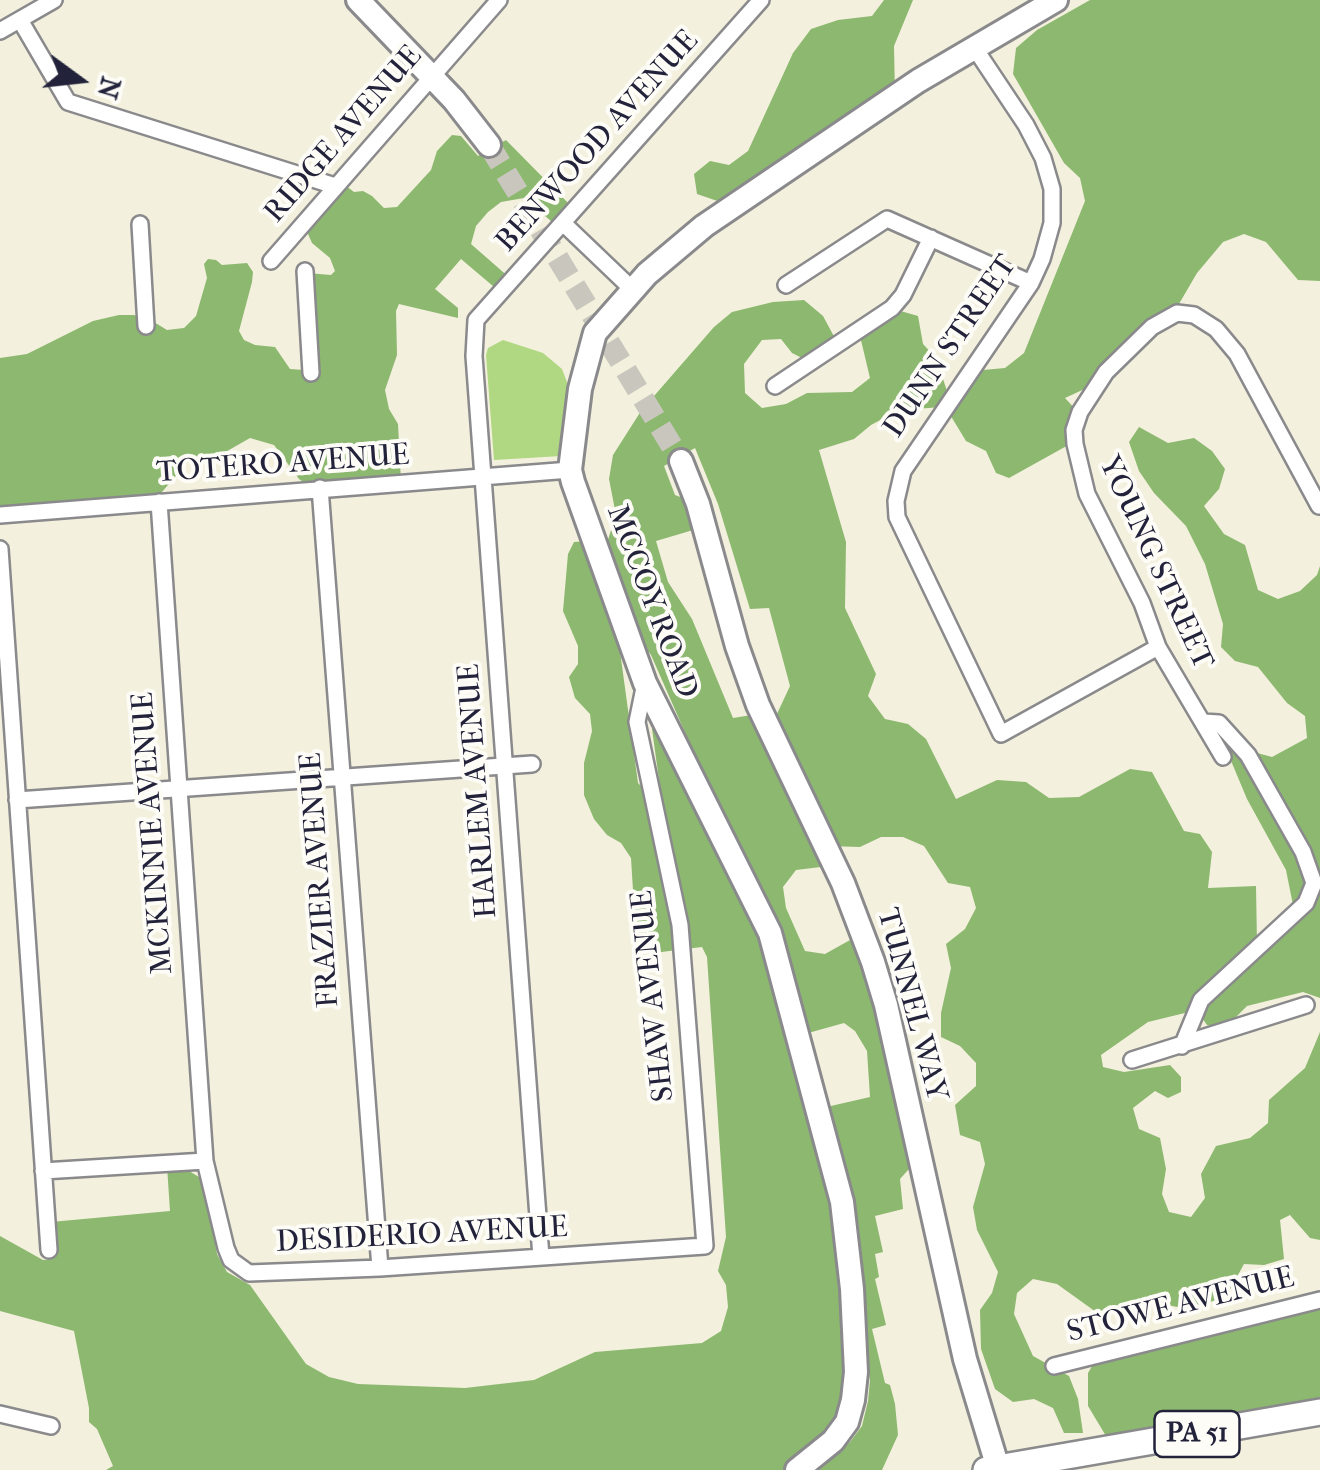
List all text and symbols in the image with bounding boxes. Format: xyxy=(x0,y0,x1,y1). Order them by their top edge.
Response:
street label: BENWOOD AVENUE xyxy=(489,24,707,260)
north arrow xyxy=(30,30,130,130)
street label: RIDGE AVENUE xyxy=(258,39,430,231)
text: N xyxy=(91,73,128,102)
street label: DUNN STREET xyxy=(877,249,1025,445)
street label: TOTERO AVENUE xyxy=(155,438,411,492)
street label: YOUNG STREET xyxy=(1090,451,1220,675)
street label: MCCOY ROAD xyxy=(598,500,704,704)
street label: HARLEM AVENUE xyxy=(452,663,506,919)
street label: MCKINNIE AVENUE xyxy=(126,691,182,975)
street label: FRAZIER AVENUE xyxy=(294,751,348,1009)
street label: SHAW AVENUE xyxy=(625,888,683,1104)
street label: TUNNEL WAY xyxy=(868,905,954,1105)
street label: DESIDERIO AVENUE xyxy=(275,1210,569,1262)
street label: STOWE AVENUE xyxy=(1064,1260,1298,1352)
road number: PA 51 xyxy=(1154,1411,1240,1457)

